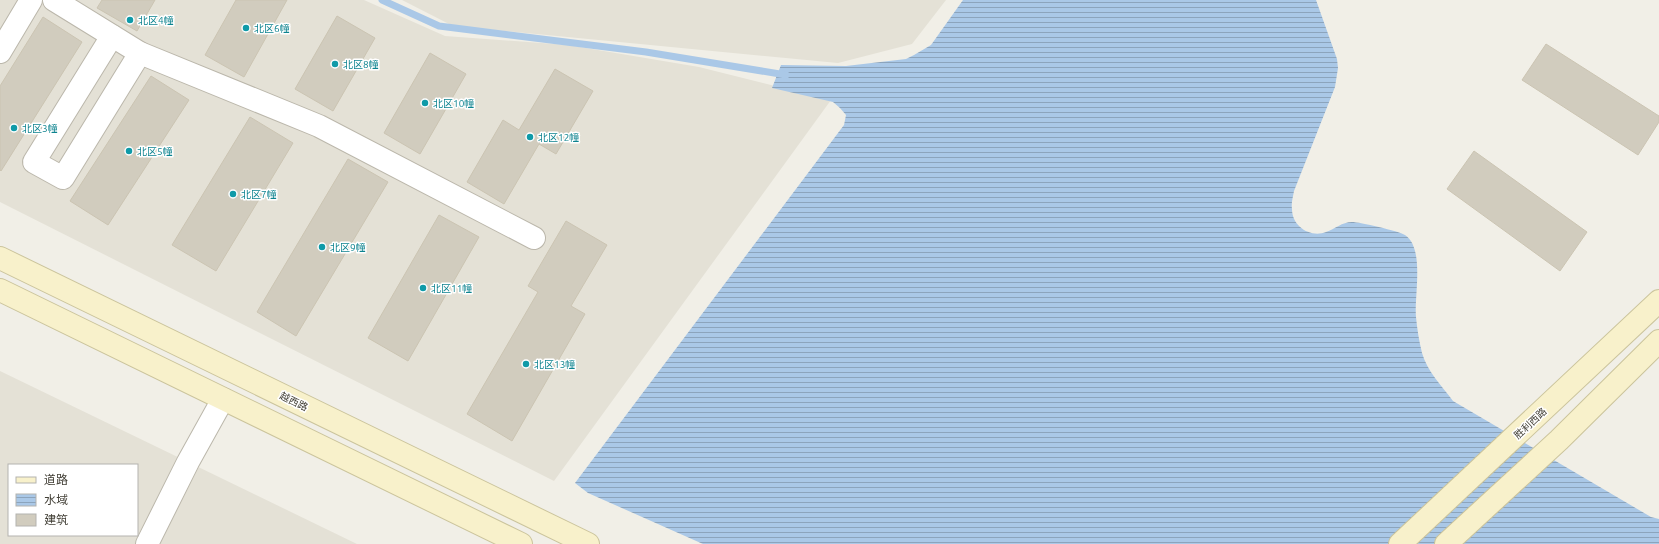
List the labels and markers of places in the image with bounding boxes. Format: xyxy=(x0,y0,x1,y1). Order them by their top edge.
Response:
marker: 北区4幢 xyxy=(125,15,135,25)
place label: 北区4幢 xyxy=(138,15,174,26)
marker: 北区6幢 xyxy=(241,23,251,33)
place label: 北区6幢 xyxy=(254,23,290,34)
marker: 北区8幢 xyxy=(330,59,340,69)
place label: 北区8幢 xyxy=(343,59,379,70)
marker: 北区10幢 xyxy=(420,98,430,108)
place label: 北区10幢 xyxy=(433,98,474,109)
marker: 北区3幢 xyxy=(9,123,19,133)
place label: 北区3幢 xyxy=(22,123,58,134)
marker: 北区12幢 xyxy=(525,132,535,142)
place label: 北区12幢 xyxy=(538,132,579,143)
marker: 北区5幢 xyxy=(124,146,134,156)
place label: 北区5幢 xyxy=(137,146,173,157)
marker: 北区7幢 xyxy=(228,189,238,199)
place label: 北区7幢 xyxy=(241,189,277,200)
marker: 北区9幢 xyxy=(317,242,327,252)
place label: 北区9幢 xyxy=(330,242,366,253)
marker: 北区11幢 xyxy=(418,283,428,293)
place label: 北区11幢 xyxy=(431,283,472,294)
marker: 北区13幢 xyxy=(521,359,531,369)
place label: 北区13幢 xyxy=(534,359,575,370)

